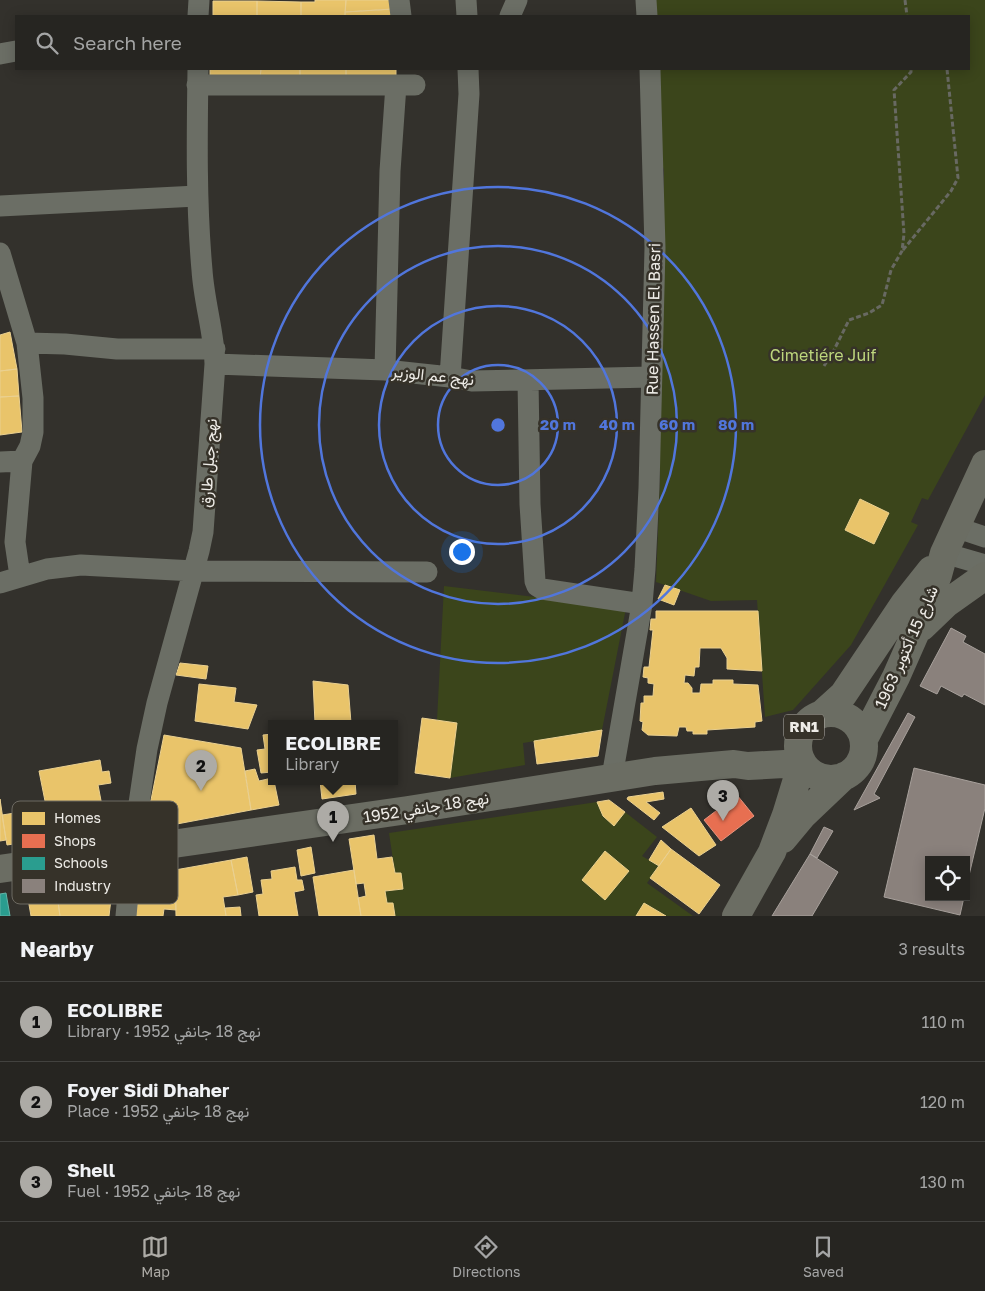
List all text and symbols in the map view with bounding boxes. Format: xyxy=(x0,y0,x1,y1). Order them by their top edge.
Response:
search box xyxy=(15,15,970,70)
icon: search xyxy=(33,29,61,57)
text: Search here xyxy=(73,31,182,54)
street label: Rue Hassen El Basri xyxy=(642,243,664,395)
park label: Cimetiére Juif xyxy=(770,345,876,365)
street label: نهج عم الوزير xyxy=(390,361,475,391)
text: 20 m xyxy=(540,415,576,433)
text: 40 m xyxy=(599,415,635,433)
text: 60 m xyxy=(659,415,695,433)
text: 80 m xyxy=(718,415,754,433)
centre of rings xyxy=(489,416,507,434)
street label: نهج جبل طارق xyxy=(195,418,223,508)
your location xyxy=(449,539,475,565)
street label: شارع 15 أكتوبر 1963 xyxy=(870,583,944,712)
road number: RN1 xyxy=(784,714,824,740)
popup xyxy=(268,720,398,785)
text: ECOLIBRE xyxy=(285,731,381,754)
pin: 2 xyxy=(185,750,217,791)
text: Library xyxy=(285,754,339,774)
pin: 3 xyxy=(707,780,739,821)
street label: نهج 18 جانفي 1952 xyxy=(362,787,491,831)
legend xyxy=(12,801,178,904)
pin: 1 xyxy=(317,801,349,842)
text: Homes xyxy=(54,809,101,826)
text: Shops xyxy=(54,832,96,849)
text: Schools xyxy=(54,854,108,871)
map controls xyxy=(925,856,970,901)
button: locate xyxy=(925,856,970,901)
text: Industry xyxy=(54,877,111,894)
text: Nearby xyxy=(20,936,94,962)
text: 3 results xyxy=(898,939,965,959)
text: ECOLIBRE xyxy=(67,998,163,1021)
text: 1 xyxy=(32,1012,40,1032)
text: 110 m xyxy=(921,1012,965,1032)
text: Library · نهج 18 جانفي 1952 xyxy=(67,1021,261,1041)
text: Foyer Sidi Dhaher xyxy=(67,1078,229,1101)
text: 2 xyxy=(31,1092,41,1112)
text: 120 m xyxy=(920,1092,965,1112)
text: Place · نهج 18 جانفي 1952 xyxy=(67,1101,249,1121)
text: Shell xyxy=(67,1158,115,1181)
text: 3 xyxy=(31,1172,41,1192)
text: 130 m xyxy=(920,1172,965,1192)
text: Fuel · نهج 18 جانفي 1952 xyxy=(67,1181,240,1201)
tab: Map xyxy=(141,1233,170,1280)
tab: Directions xyxy=(452,1233,521,1280)
tab: Saved xyxy=(803,1233,844,1280)

